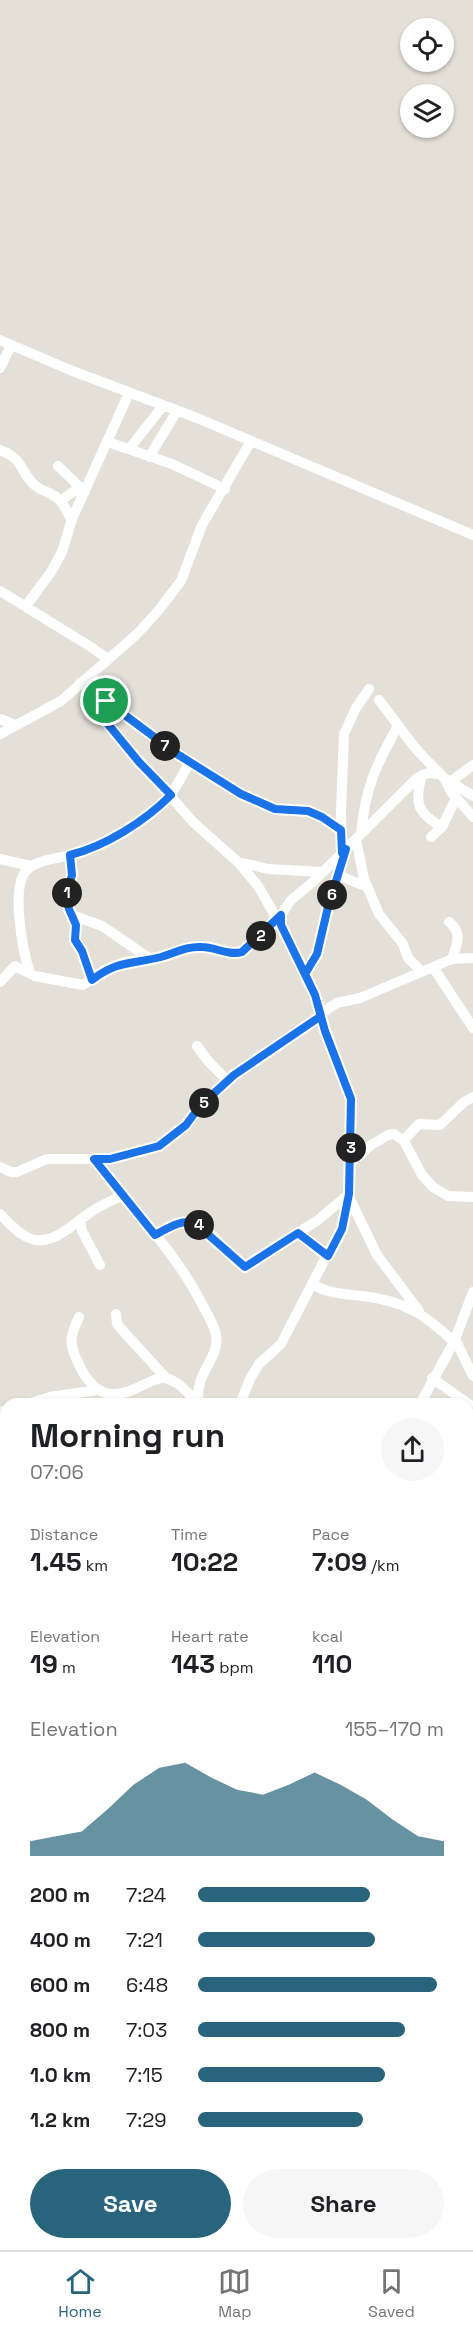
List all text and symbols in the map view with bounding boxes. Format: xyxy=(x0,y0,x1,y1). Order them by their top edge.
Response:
map controls xyxy=(400,18,454,138)
button: locate xyxy=(400,18,454,72)
button: layers xyxy=(400,84,454,138)
pin xyxy=(80,675,131,726)
icon: arrive xyxy=(89,684,122,717)
pin: 7 xyxy=(150,731,180,761)
text: 7 xyxy=(161,735,169,756)
pin: 1 xyxy=(52,878,82,908)
pin: 6 xyxy=(317,880,347,910)
text: 1 xyxy=(63,882,71,903)
text: 6 xyxy=(327,884,337,905)
pin: 2 xyxy=(246,921,276,951)
text: 2 xyxy=(256,925,266,946)
pin: 5 xyxy=(189,1088,219,1118)
text: 5 xyxy=(199,1092,209,1113)
pin: 3 xyxy=(336,1133,366,1163)
text: 3 xyxy=(346,1137,356,1158)
pin: 4 xyxy=(184,1210,214,1240)
text: 4 xyxy=(194,1214,204,1235)
text: Morning run xyxy=(30,1415,225,1457)
button: share xyxy=(381,1418,444,1481)
text: 07:06 xyxy=(30,1459,84,1485)
text: Distance xyxy=(30,1524,98,1545)
text: Time xyxy=(171,1524,207,1545)
text: Pace xyxy=(312,1524,349,1545)
text: 1.45 xyxy=(30,1545,82,1579)
text: 10:22 xyxy=(171,1545,238,1579)
text: 7:09 xyxy=(312,1545,367,1579)
text: km xyxy=(82,1555,108,1576)
text: /km xyxy=(367,1555,399,1576)
text: Elevation xyxy=(30,1626,100,1647)
text: Heart rate xyxy=(171,1626,249,1647)
text: kcal xyxy=(312,1626,343,1647)
text: 19 xyxy=(30,1647,58,1681)
text: 143 xyxy=(171,1647,215,1681)
text: 110 xyxy=(312,1647,352,1681)
text: m xyxy=(58,1657,76,1678)
text: bpm xyxy=(215,1657,254,1678)
text: Elevation xyxy=(30,1716,118,1742)
text: 155–170 m xyxy=(345,1716,444,1742)
text: 200 m xyxy=(30,1882,90,1908)
text: 7:24 xyxy=(126,1882,166,1908)
text: 400 m xyxy=(30,1927,91,1953)
text: 7:21 xyxy=(126,1927,163,1953)
text: 600 m xyxy=(30,1972,90,1998)
text: 6:48 xyxy=(126,1972,168,1998)
text: 800 m xyxy=(30,2017,90,2043)
text: 7:03 xyxy=(126,2017,167,2043)
text: 1.0 km xyxy=(30,2062,91,2088)
text: 7:15 xyxy=(126,2062,163,2088)
text: 1.2 km xyxy=(30,2107,90,2133)
text: 7:29 xyxy=(126,2107,167,2133)
button: Save xyxy=(30,2169,231,2238)
button: Share xyxy=(243,2169,444,2238)
tab: Home xyxy=(58,2265,102,2322)
tab: Map xyxy=(218,2265,252,2322)
tab: Saved xyxy=(368,2265,415,2322)

